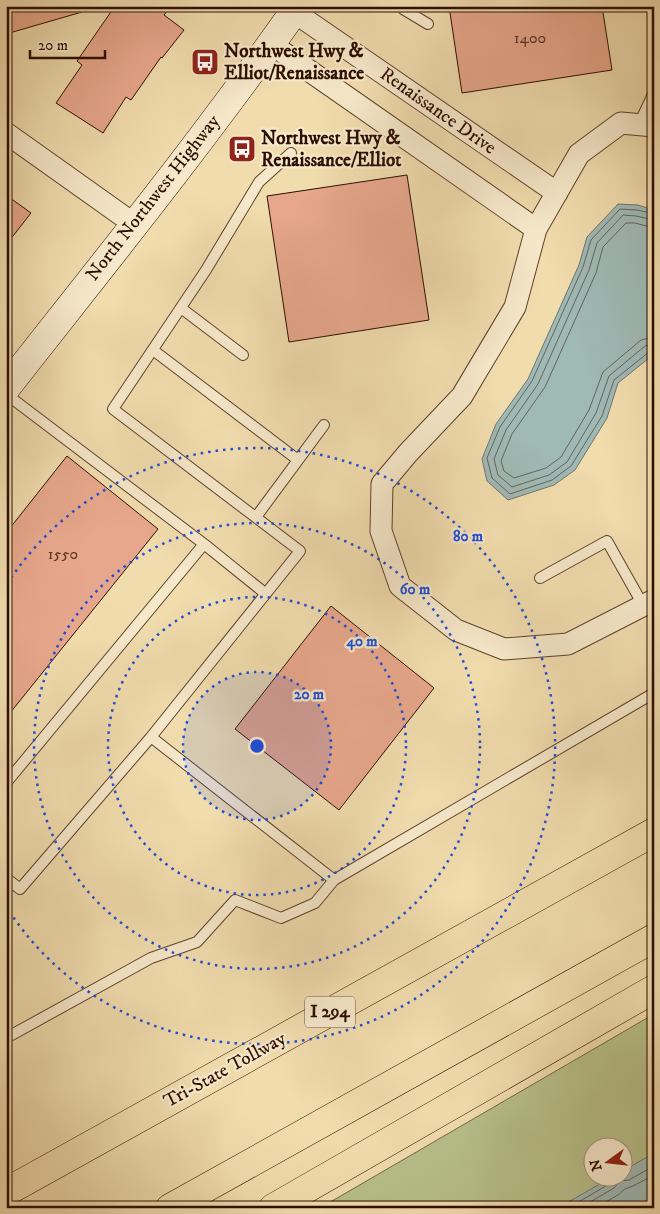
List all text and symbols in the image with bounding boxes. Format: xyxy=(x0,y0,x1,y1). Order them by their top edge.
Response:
scale bar xyxy=(30,28,105,60)
house number: 1400 xyxy=(514,28,546,48)
text: 20 m xyxy=(38,36,68,55)
place label: Northwest Hwy & Elliot/Renaissance xyxy=(224,40,364,85)
bus stop icon: Northwest Hwy & Elliot/Renaissance xyxy=(190,47,220,77)
street label: Renaissance Drive xyxy=(376,62,501,160)
street label: North Northwest Highway xyxy=(81,110,226,286)
place label: Northwest Hwy & Renaissance/Elliot xyxy=(261,127,402,172)
bus stop icon: Northwest Hwy & Renaissance/Elliot xyxy=(227,134,257,164)
text: 80 m xyxy=(453,527,484,546)
house number: 1550 xyxy=(48,544,78,564)
text: 60 m xyxy=(400,580,431,599)
text: 40 m xyxy=(345,632,378,651)
text: 20 m xyxy=(294,685,325,704)
centre of rings xyxy=(248,737,266,755)
road number: I 294 xyxy=(305,996,355,1028)
street label: Tri-State Tollway xyxy=(160,1026,291,1113)
north arrow xyxy=(582,1136,632,1186)
text: N xyxy=(586,1157,607,1173)

